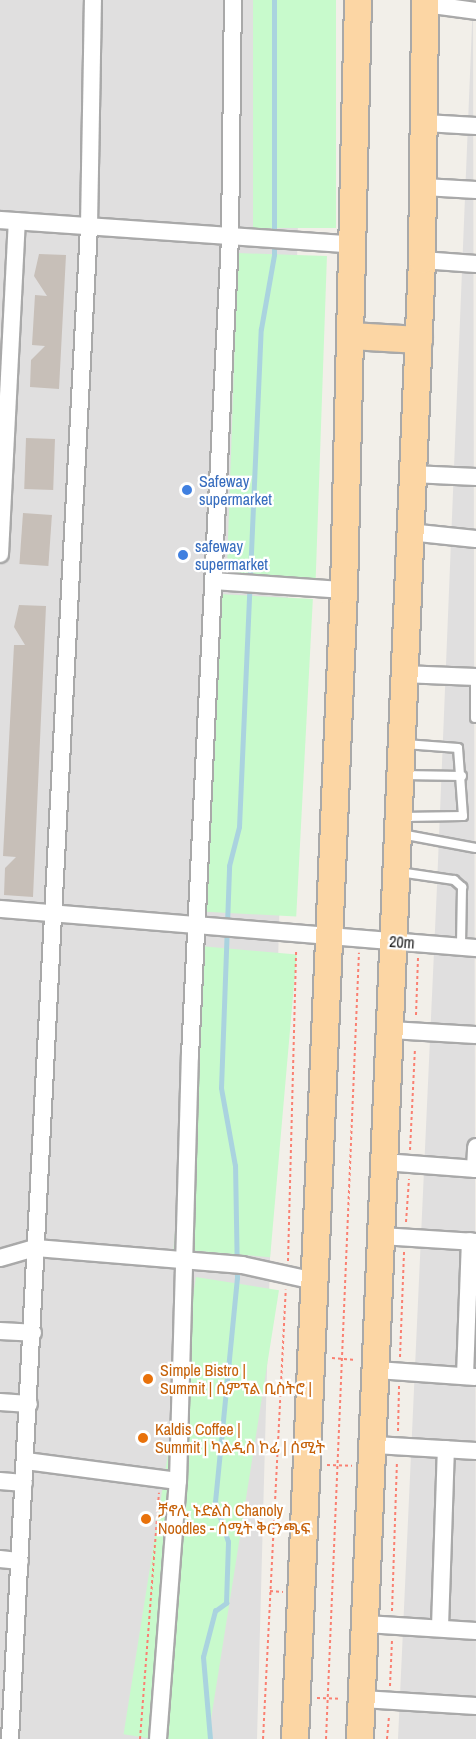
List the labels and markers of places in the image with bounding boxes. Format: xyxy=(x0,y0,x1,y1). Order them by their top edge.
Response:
place label: Safeway supermarket xyxy=(199,471,272,509)
marker: Safeway supermarket xyxy=(180,483,194,497)
place label: safeway supermarket xyxy=(195,536,268,574)
marker: safeway supermarket xyxy=(176,548,190,562)
place label: Simple Bistro | Summit | ሲምፕል ቢስትሮ | xyxy=(160,1360,312,1398)
marker: Simple Bistro | Summit | ሲምፕል ቢስትሮ | xyxy=(141,1372,155,1386)
place label: Kaldis Coffee | Summit | ካልዲስ ኮፊ | ሰሚት xyxy=(155,1419,325,1457)
marker: Kaldis Coffee | Summit | ካልዲስ ኮፊ | ሰሚት xyxy=(136,1431,150,1445)
place label: ቻኖሊ ኑድልስ Chanoly Noodles - ሰሚት ቅርንጫፍ xyxy=(158,1500,310,1538)
marker: ቻኖሊ ኑድልስ Chanoly Noodles - ሰሚት ቅርንጫፍ xyxy=(139,1512,153,1526)

